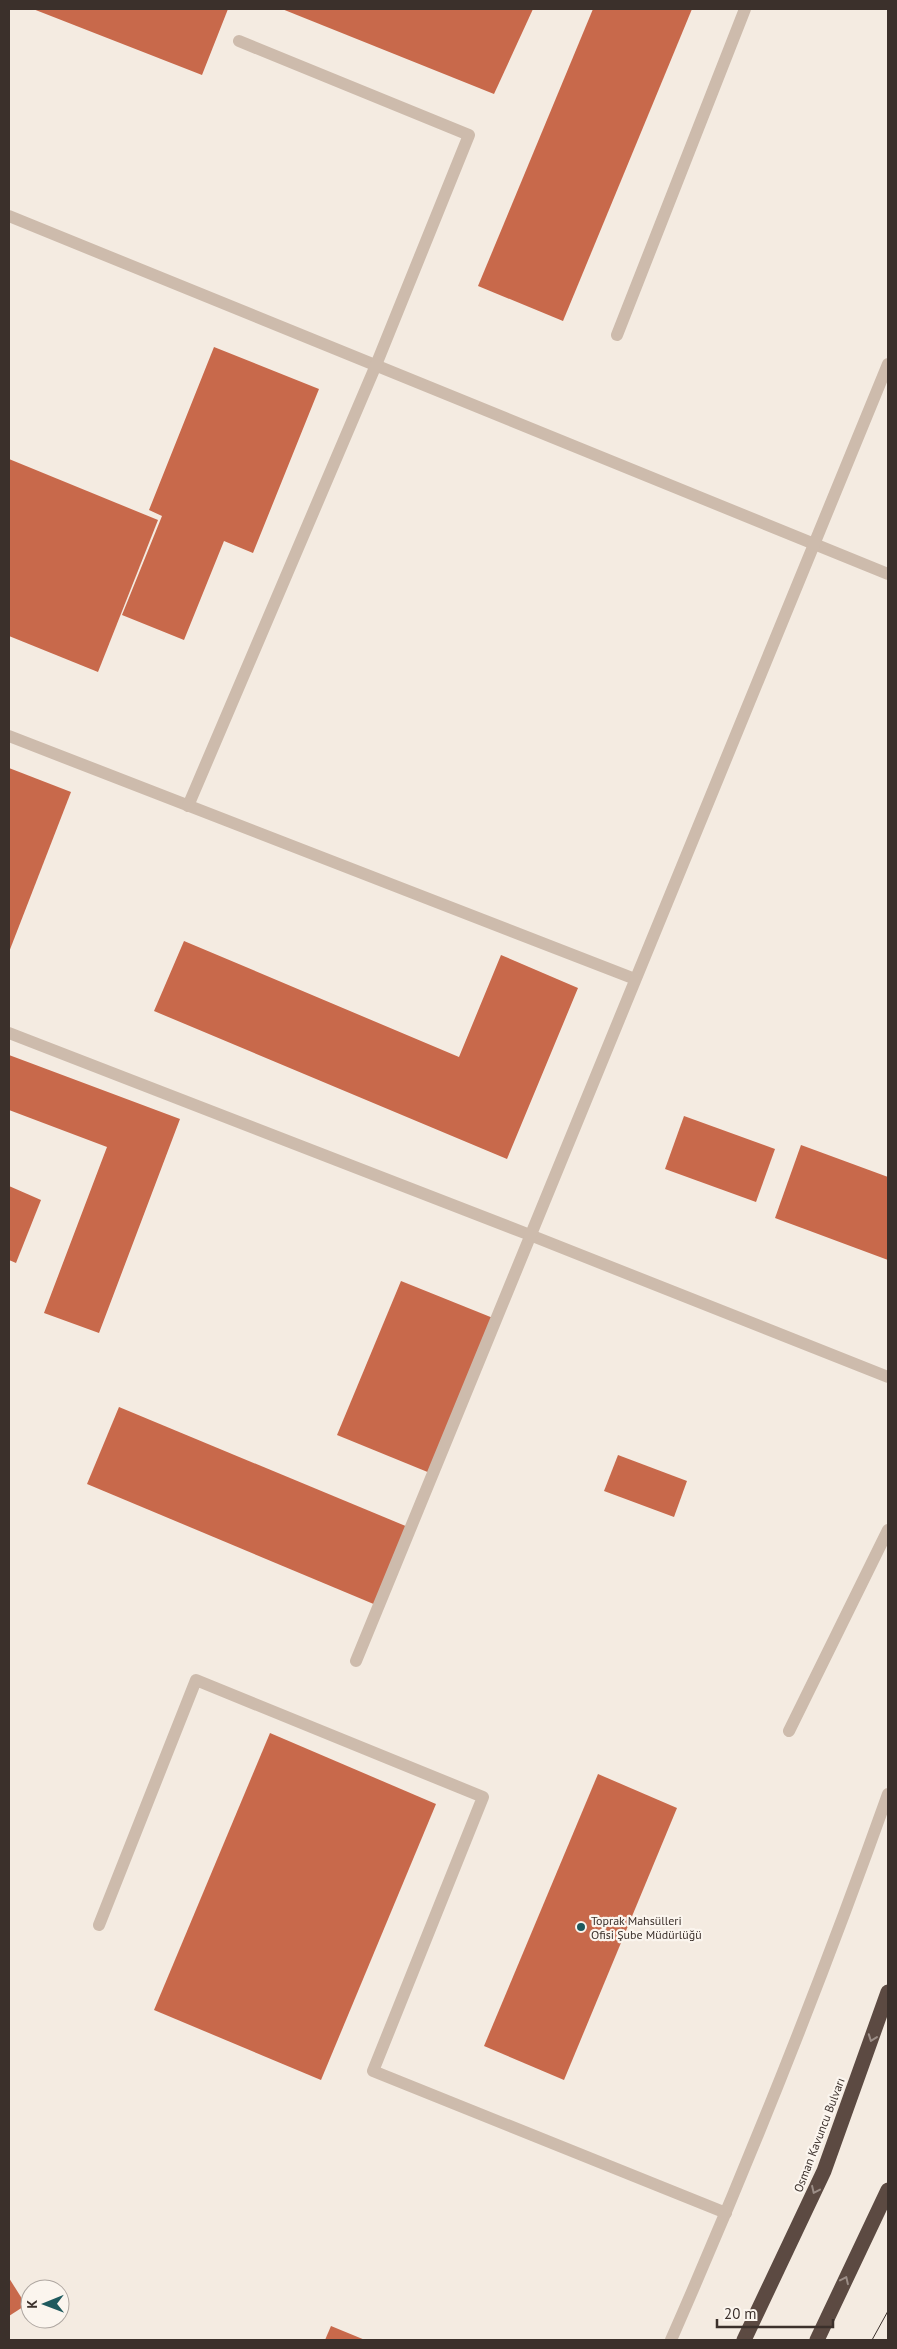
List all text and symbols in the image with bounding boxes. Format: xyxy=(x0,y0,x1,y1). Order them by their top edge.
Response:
place label: Toprak Mahsülleri Ofisi Şube Müdürlüğü xyxy=(591,1913,702,1942)
marker: Toprak Mahsülleri Ofisi Şube Müdürlüğü xyxy=(575,1921,587,1933)
one-way arrow xyxy=(868,2033,878,2042)
street label: Osman Kavuncu Bulvarı xyxy=(790,2076,848,2194)
one-way arrow xyxy=(811,2185,821,2194)
one-way arrow xyxy=(839,2276,850,2285)
north arrow xyxy=(20,2279,70,2329)
scale bar xyxy=(717,2296,833,2328)
text: K xyxy=(23,2299,41,2309)
text: 20 m xyxy=(724,2304,757,2323)

